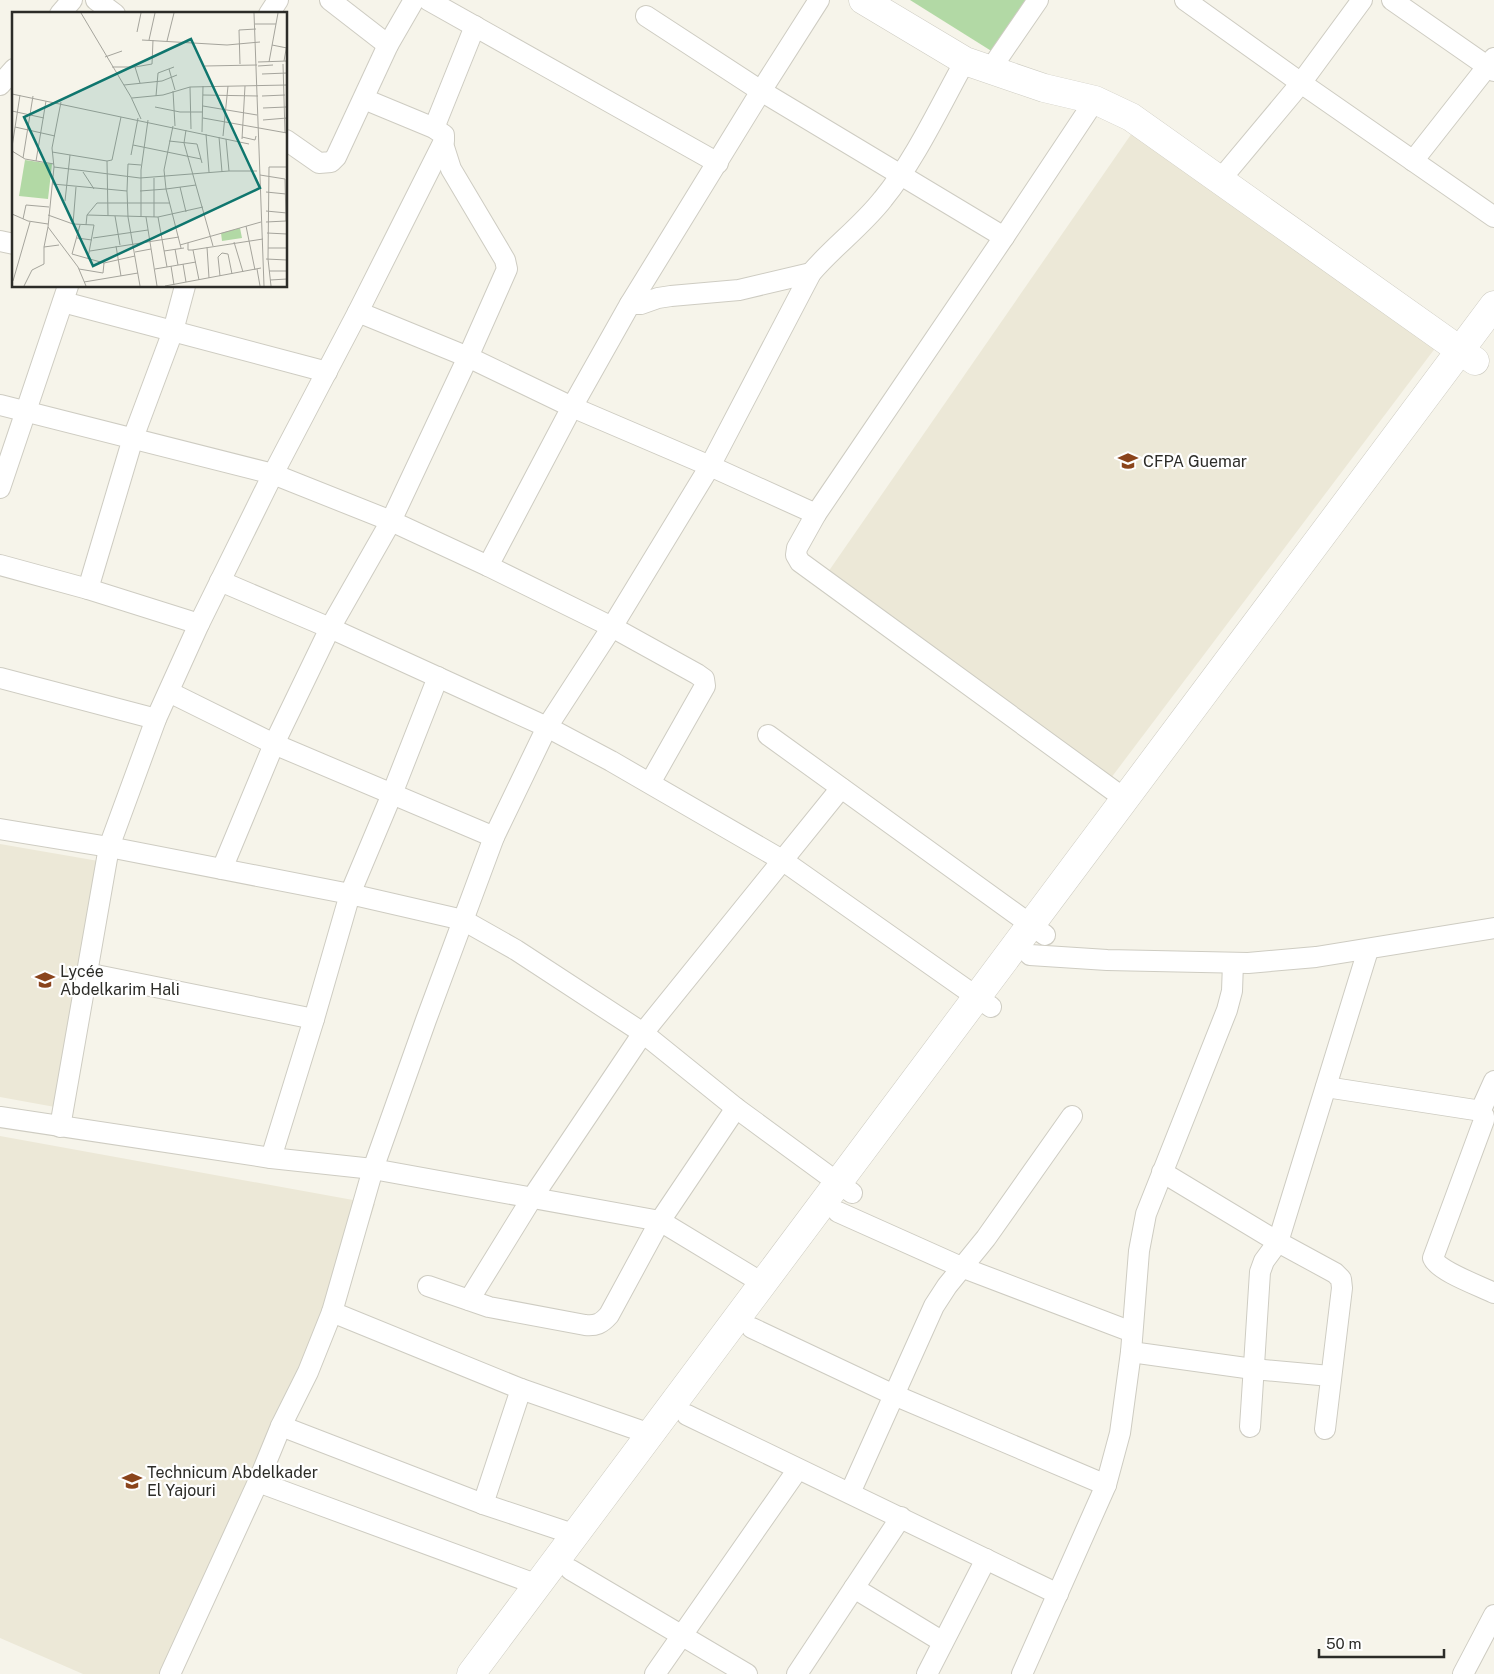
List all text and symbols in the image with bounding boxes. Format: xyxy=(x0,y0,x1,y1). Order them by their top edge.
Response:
inset map xyxy=(12,12,288,288)
school or university icon: CFPA Guemar xyxy=(1117,450,1139,472)
place label: CFPA Guemar xyxy=(1143,452,1247,471)
place label: Lycée Abdelkarim Hali xyxy=(60,962,180,999)
school or university icon: Lycée Abdelkarim Hali xyxy=(34,969,56,991)
place label: Technicum Abdelkader El Yajouri xyxy=(147,1463,318,1500)
school or university icon: Technicum Abdelkader El Yajouri xyxy=(121,1470,143,1492)
scale bar xyxy=(1319,1626,1444,1658)
text: 50 m xyxy=(1326,1635,1361,1652)

